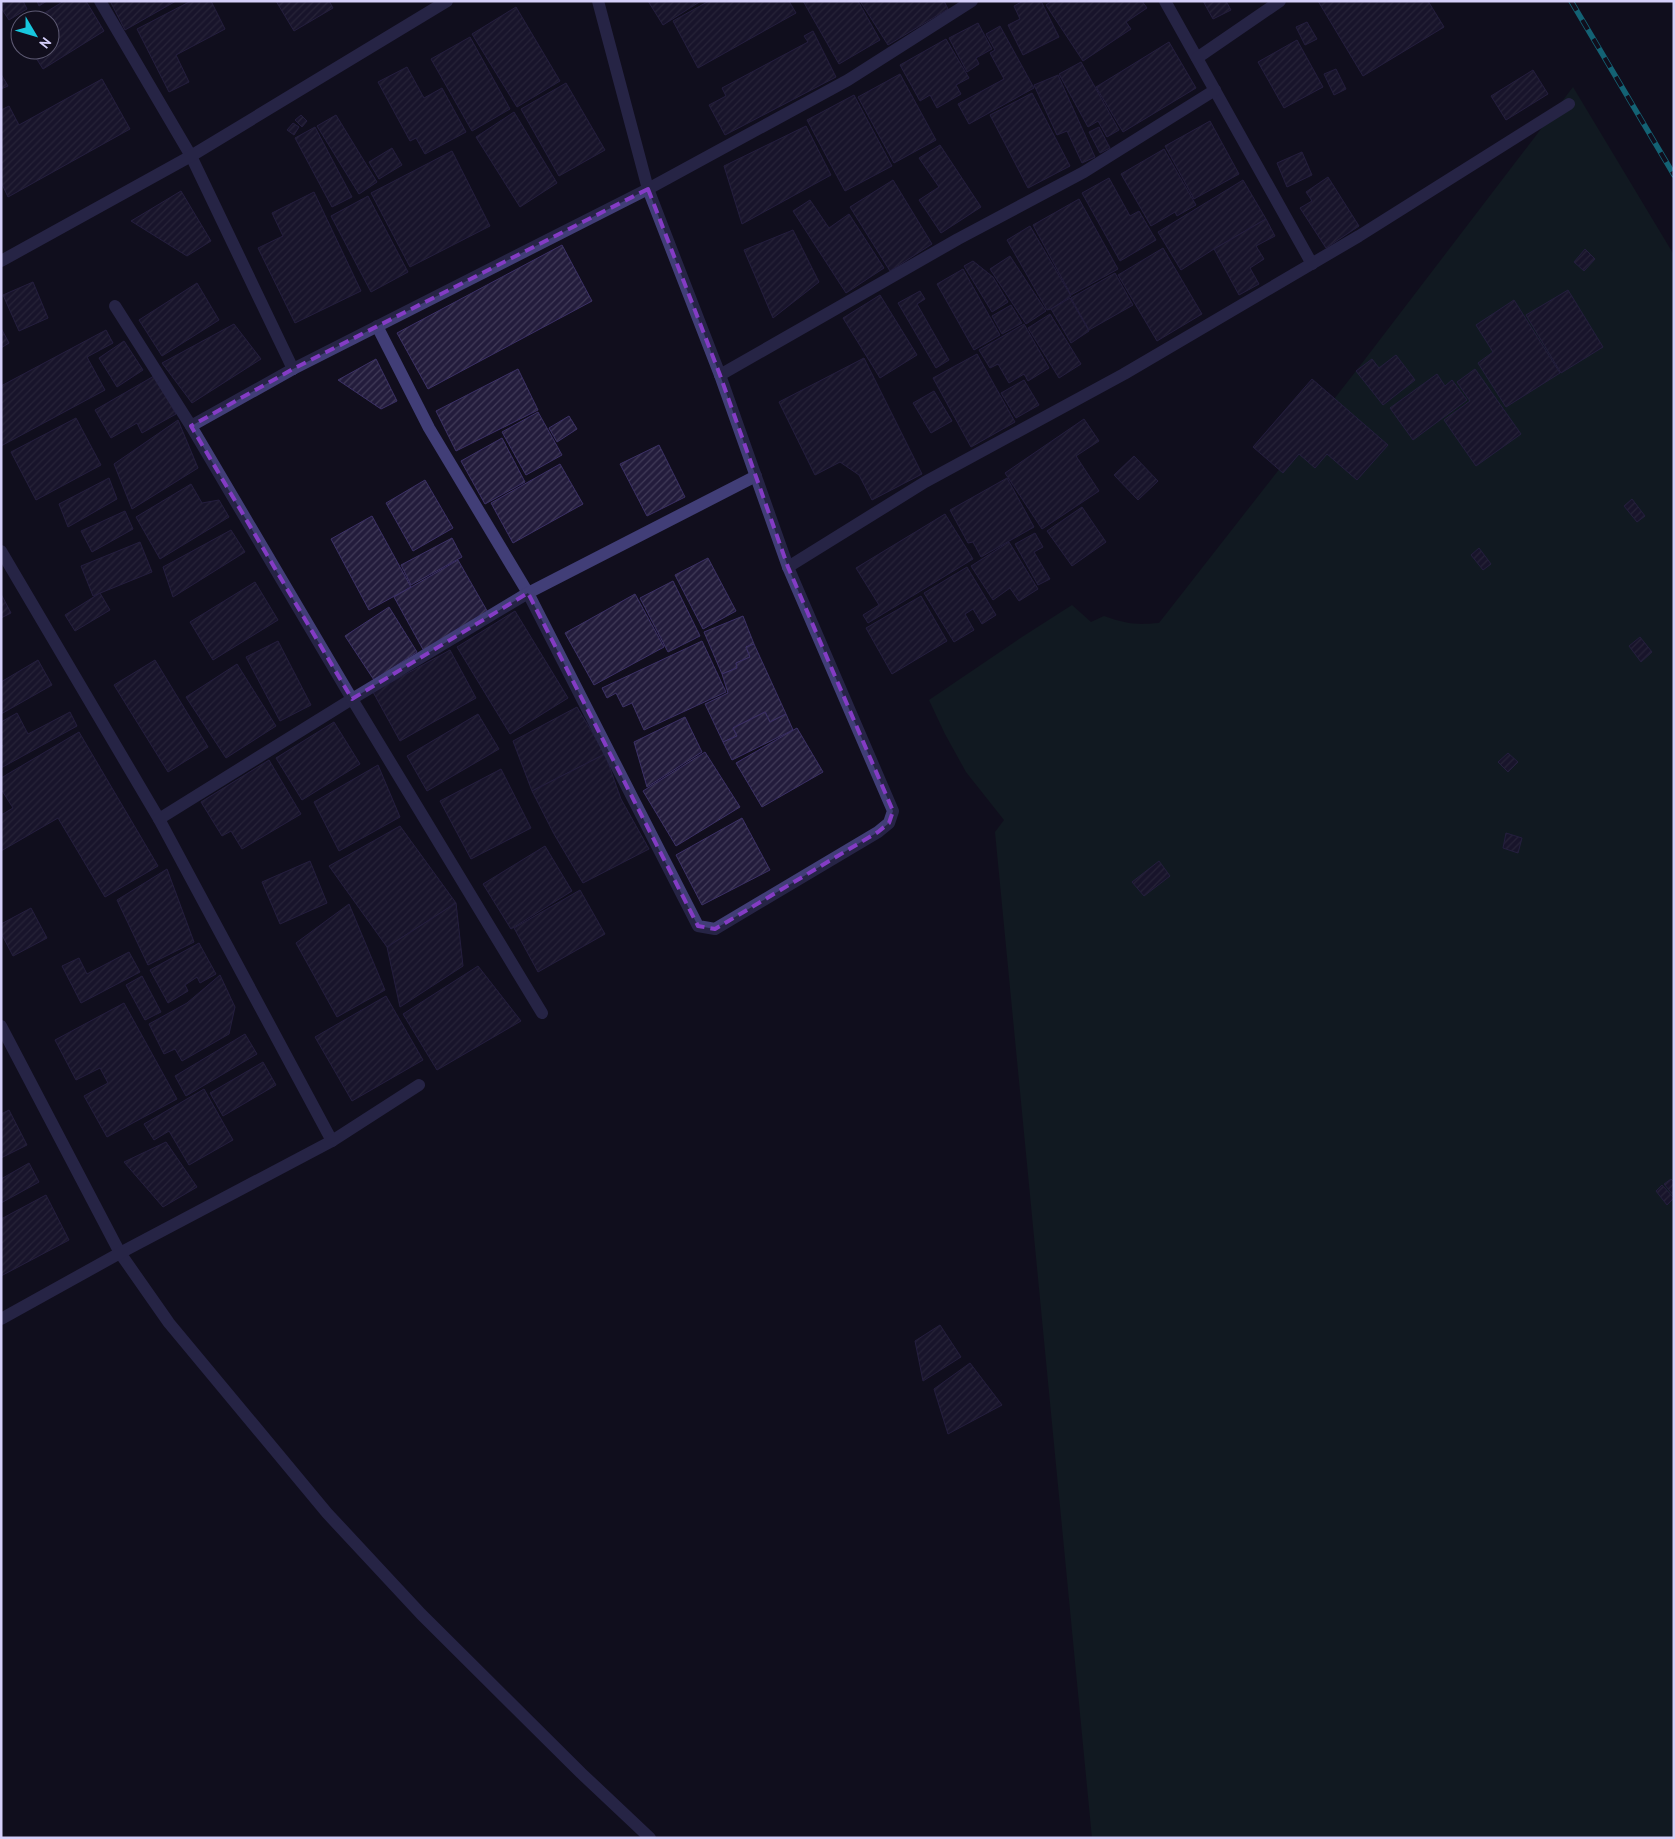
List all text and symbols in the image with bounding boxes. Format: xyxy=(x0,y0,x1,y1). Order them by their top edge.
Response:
north arrow xyxy=(10,10,60,60)
text: N xyxy=(35,34,55,52)

